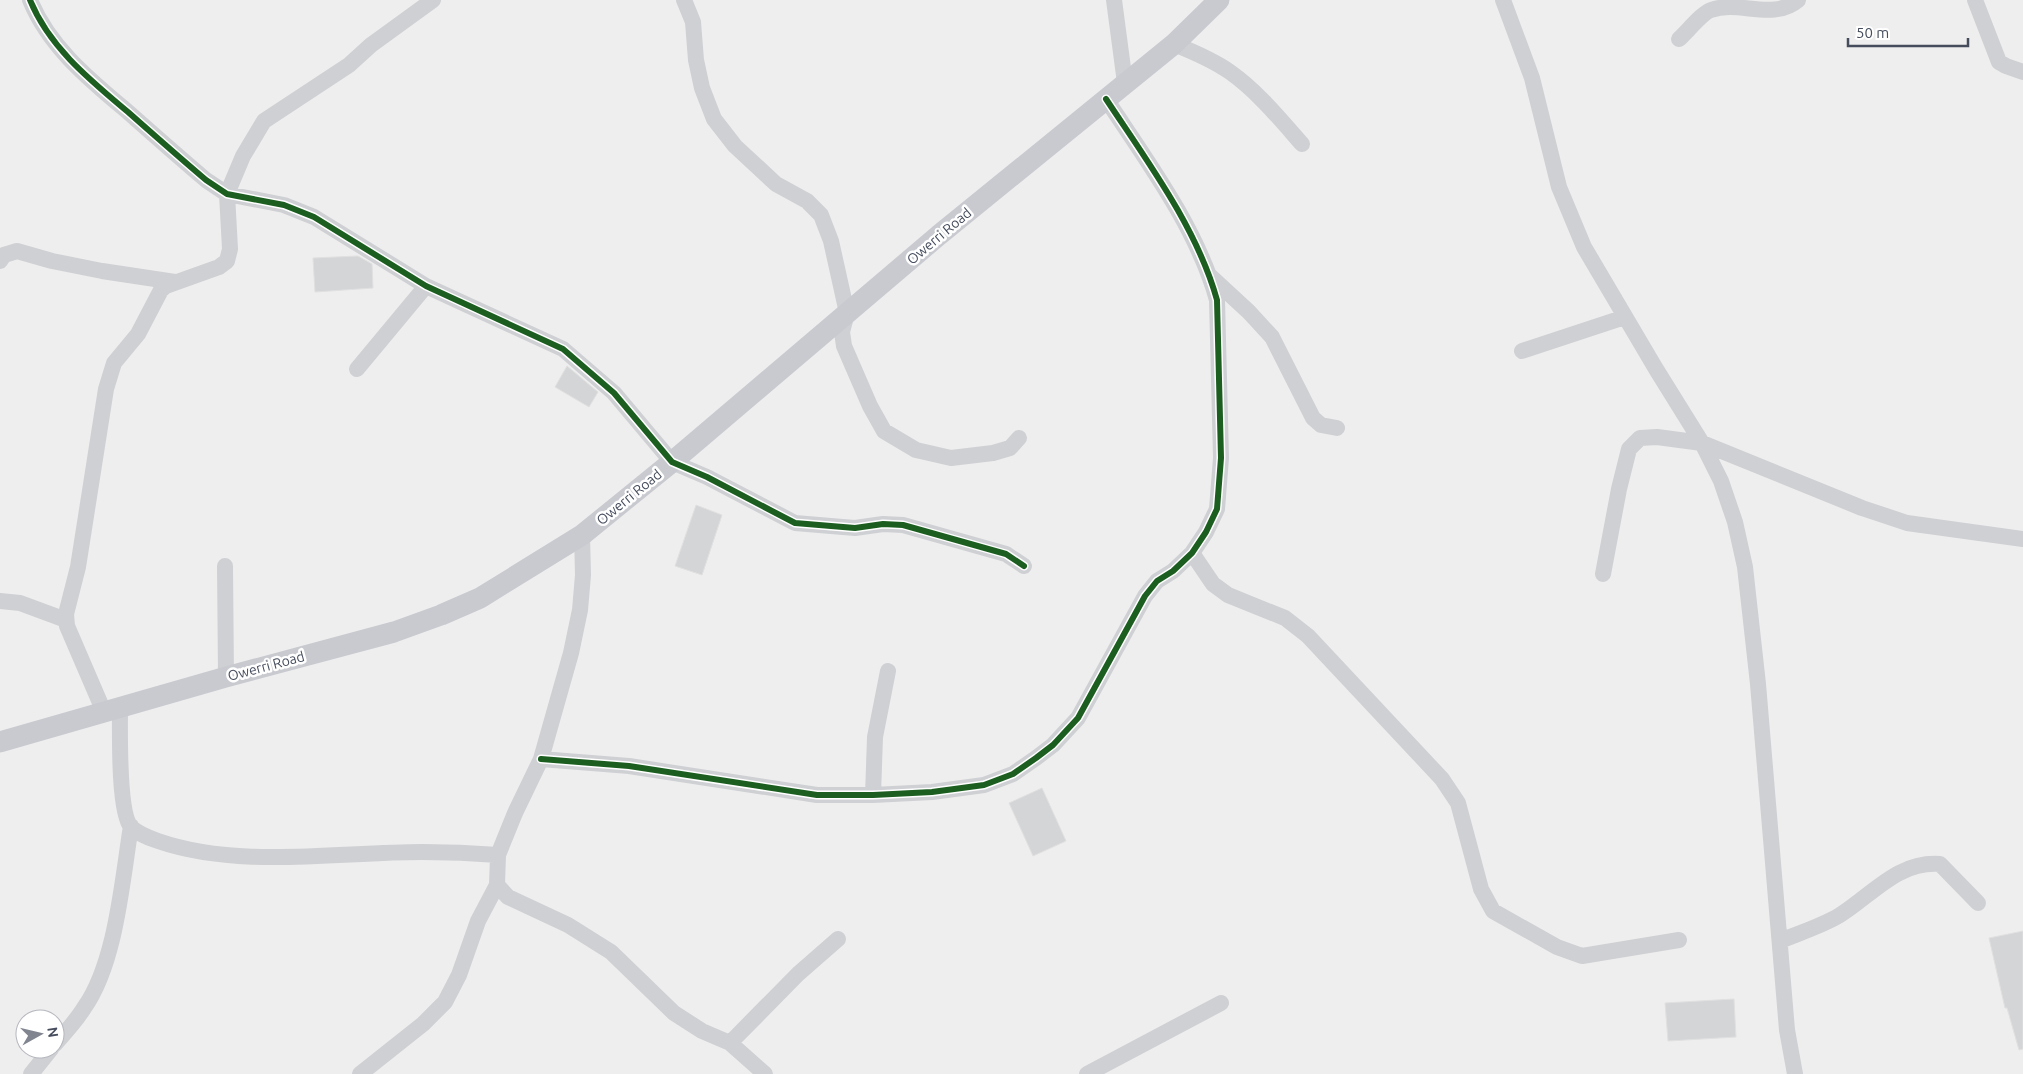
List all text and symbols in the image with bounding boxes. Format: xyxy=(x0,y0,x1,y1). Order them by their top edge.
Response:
scale bar xyxy=(1848,15,1968,47)
text: 50 m xyxy=(1856,24,1889,41)
street label: Owerri Road xyxy=(904,205,974,267)
street label: Owerri Road xyxy=(593,466,665,528)
street label: Owerri Road xyxy=(226,648,306,684)
north arrow xyxy=(15,1009,65,1059)
text: N xyxy=(44,1026,62,1038)

